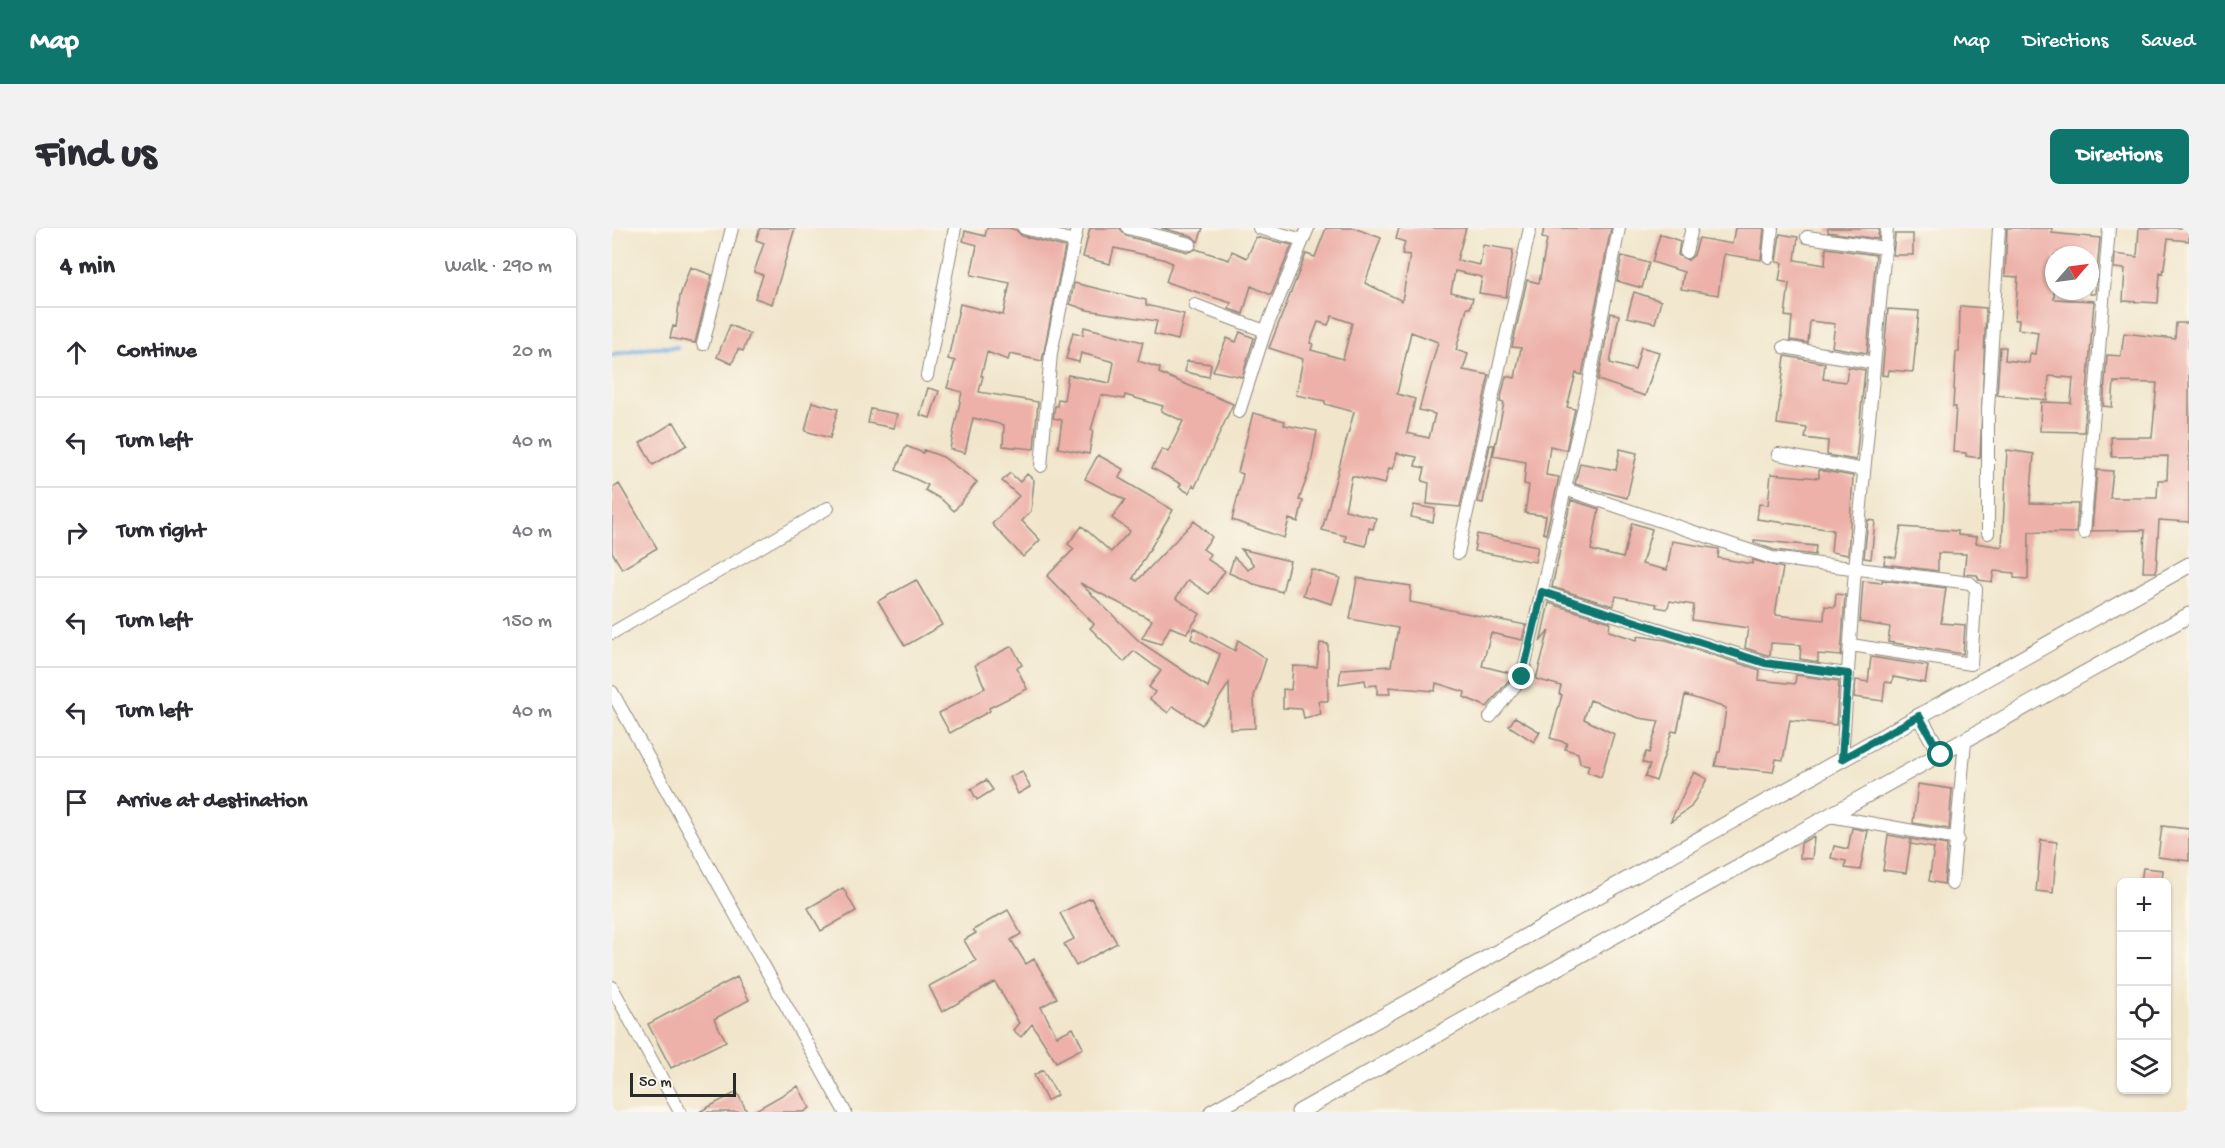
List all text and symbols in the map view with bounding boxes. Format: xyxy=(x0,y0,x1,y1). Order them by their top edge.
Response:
text: Map xyxy=(30,26,79,59)
text: Map xyxy=(1953,30,1990,55)
text: Directions xyxy=(2023,30,2108,55)
text: Saved xyxy=(2141,30,2195,55)
button: Directions xyxy=(2050,129,2189,184)
text: Find us xyxy=(36,132,156,181)
north arrow xyxy=(2045,246,2099,300)
text: 4 min xyxy=(60,252,115,283)
text: Walk · 290 m xyxy=(445,256,552,279)
icon: ahead xyxy=(60,336,93,369)
text: Continue xyxy=(117,339,197,365)
text: 20 m xyxy=(512,341,552,364)
icon: left xyxy=(60,426,93,459)
text: Turn left xyxy=(117,429,191,455)
text: 40 m xyxy=(512,431,552,454)
icon: right xyxy=(60,516,93,549)
text: Turn right xyxy=(117,519,205,545)
text: 40 m xyxy=(512,521,552,544)
icon: left xyxy=(60,606,93,639)
text: Turn left xyxy=(117,609,191,635)
text: 150 m xyxy=(503,611,552,634)
route end xyxy=(1508,663,1534,689)
icon: left xyxy=(60,696,93,729)
text: Turn left xyxy=(117,699,191,725)
text: 40 m xyxy=(512,701,552,724)
route start xyxy=(1927,741,1953,767)
icon: arrive xyxy=(60,786,93,819)
text: Arrive at destination xyxy=(117,789,307,815)
map controls xyxy=(2117,878,2171,1094)
button: + xyxy=(2117,878,2171,932)
button: − xyxy=(2117,932,2171,986)
button: locate xyxy=(2117,986,2171,1040)
button: layers xyxy=(2117,1040,2171,1094)
scale bar xyxy=(630,1070,736,1098)
text: 50 m xyxy=(639,1074,672,1093)

